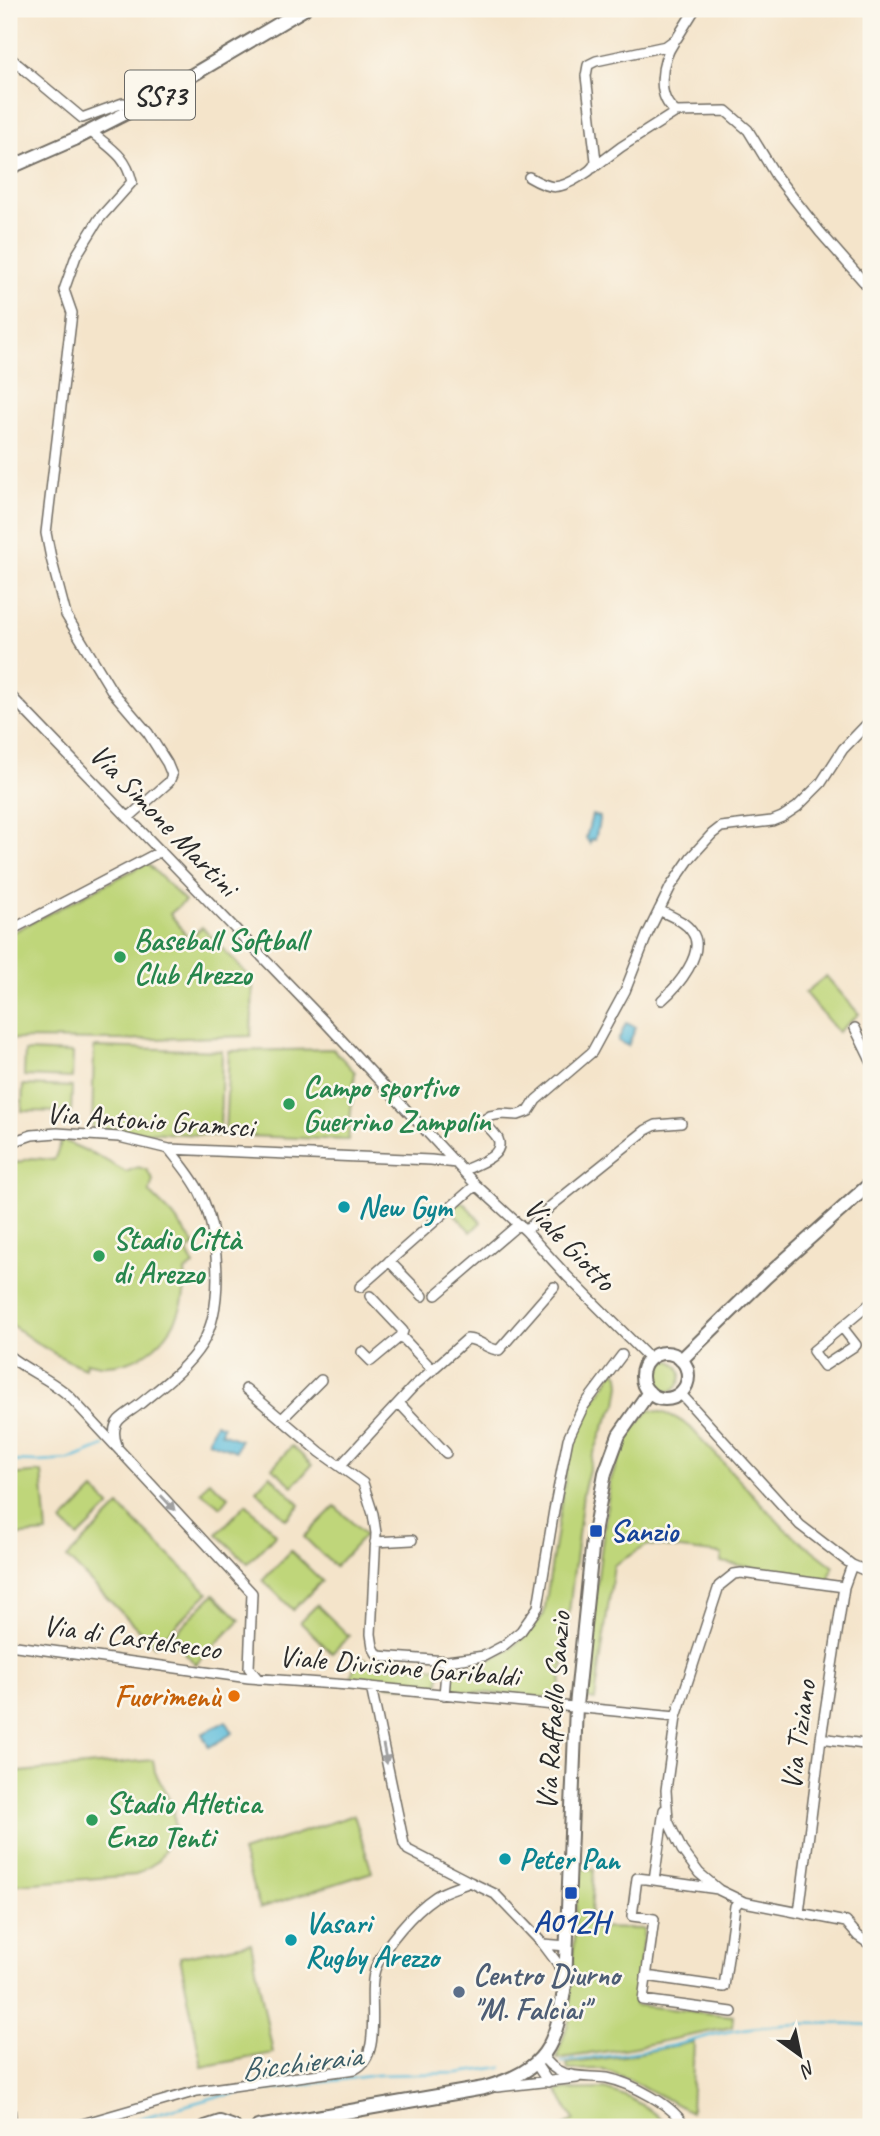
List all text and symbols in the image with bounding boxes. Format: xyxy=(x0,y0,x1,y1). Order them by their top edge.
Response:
road number: SS73 xyxy=(125,70,195,119)
street label: Via Simone Martini xyxy=(82,736,249,907)
place label: Baseball Softball Club Arezzo xyxy=(134,921,312,993)
marker: Baseball Softball Club Arezzo xyxy=(112,949,128,965)
place label: Campo sportivo Guerrino Zampolin xyxy=(303,1068,492,1140)
street label: Via Antonio Gramsci xyxy=(45,1094,258,1146)
marker: Campo sportivo Guerrino Zampolin xyxy=(281,1096,297,1112)
place label: New Gym xyxy=(358,1188,454,1227)
street label: Viale Giotto xyxy=(516,1189,625,1300)
marker: New Gym xyxy=(336,1199,352,1215)
place label: Stadio Città di Arezzo xyxy=(113,1220,244,1292)
marker: Stadio Città di Arezzo xyxy=(91,1248,107,1264)
one-way arrow xyxy=(159,1494,175,1511)
place label: Sanzio xyxy=(610,1512,680,1550)
marker: Sanzio xyxy=(588,1523,604,1539)
street label: Via di Castelsecco xyxy=(41,1606,225,1668)
street label: Via Raffaello Sanzio xyxy=(527,1609,579,1812)
street label: Viale Divisione Garibaldi xyxy=(277,1637,524,1696)
street label: Via Tiziano xyxy=(771,1676,825,1792)
place label: Fuorimenù xyxy=(114,1677,222,1715)
marker: Fuorimenù xyxy=(226,1688,242,1704)
one-way arrow xyxy=(379,1743,390,1765)
place label: Stadio Atletica Enzo Tenti xyxy=(106,1784,264,1856)
marker: Stadio Atletica Enzo Tenti xyxy=(84,1812,100,1828)
place label: Peter Pan xyxy=(519,1840,622,1878)
marker: Peter Pan xyxy=(497,1851,513,1867)
marker: A01ZH xyxy=(563,1885,579,1901)
place label: A01ZH xyxy=(533,1903,614,1941)
place label: Vasari Rugby Arezzo xyxy=(305,1904,442,1976)
marker: Vasari Rugby Arezzo xyxy=(283,1932,299,1948)
place label: Centro Diurno "M. Falciai" xyxy=(473,1956,623,2028)
marker: Centro Diurno "M. Falciai" xyxy=(451,1984,467,2000)
north arrow xyxy=(764,2021,834,2090)
water label: Bicchieraia xyxy=(239,2034,367,2090)
text: N xyxy=(795,2055,820,2083)

